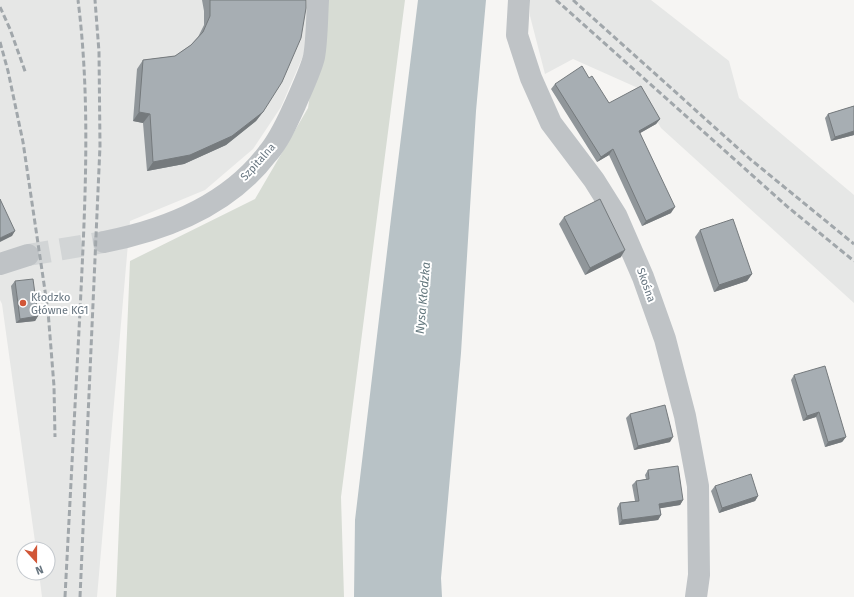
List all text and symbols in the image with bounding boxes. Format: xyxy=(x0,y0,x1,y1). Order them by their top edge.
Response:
street label: Szpitalna xyxy=(238,141,278,183)
water label: Nysa Kłodzka xyxy=(413,261,433,335)
street label: Skośna xyxy=(634,266,658,304)
place label: Kłodzko Główne KG1 xyxy=(31,291,89,317)
marker: Kłodzko Główne KG1 xyxy=(18,298,28,308)
north arrow xyxy=(16,541,56,581)
text: N xyxy=(34,562,45,577)

